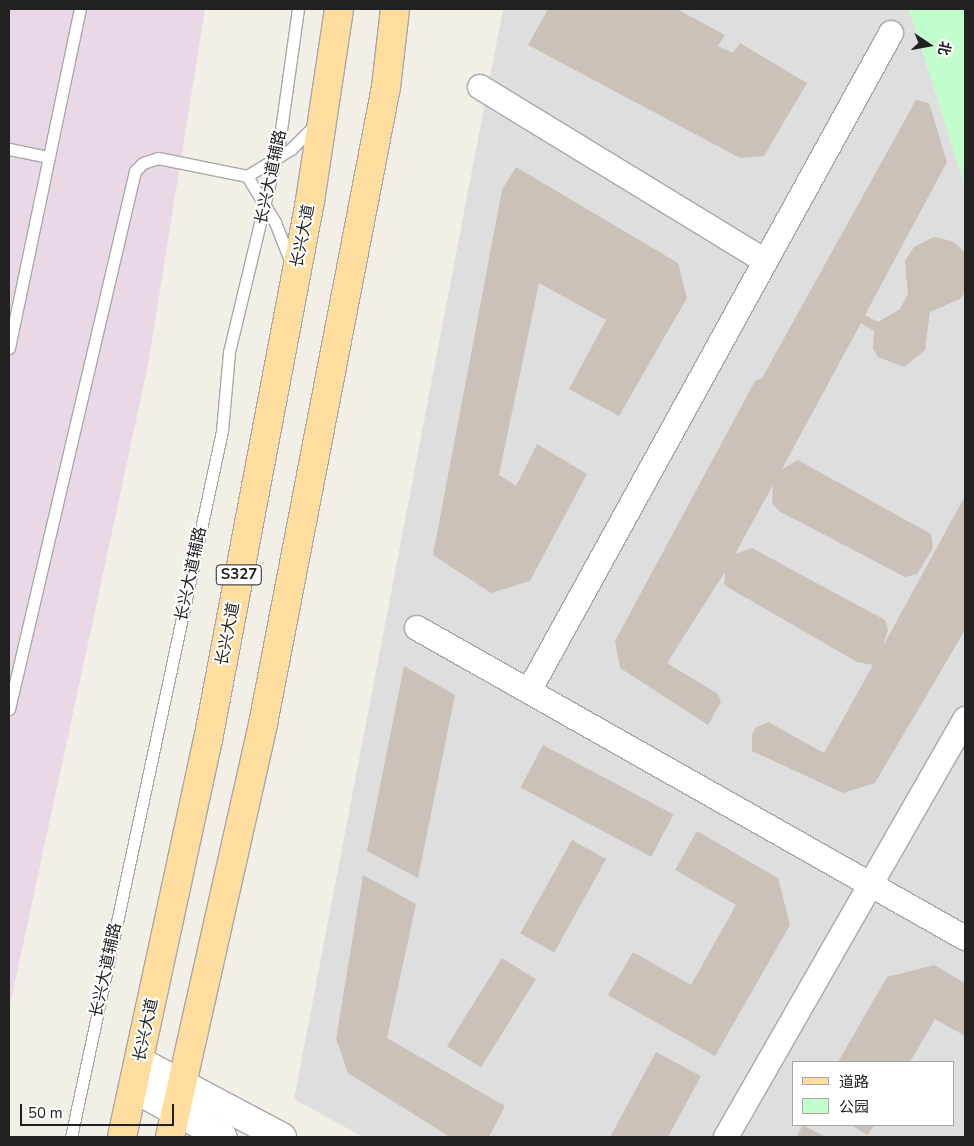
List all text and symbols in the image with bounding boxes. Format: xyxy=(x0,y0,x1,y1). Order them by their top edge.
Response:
north arrow xyxy=(904,20,954,70)
text: 北 xyxy=(933,39,955,57)
street label: 长兴大道辅路 xyxy=(252,128,290,226)
street label: 长兴大道 xyxy=(287,203,319,269)
street label: 长兴大道辅路 xyxy=(172,525,210,623)
road number: S327 xyxy=(215,562,263,588)
street label: 长兴大道 xyxy=(212,601,244,667)
street label: 长兴大道辅路 xyxy=(87,921,125,1019)
street label: 长兴大道 xyxy=(130,997,162,1063)
legend xyxy=(792,1061,954,1126)
text: 道路 xyxy=(839,1072,869,1092)
scale bar xyxy=(22,1094,176,1126)
text: 公园 xyxy=(839,1097,869,1117)
text: 50 m xyxy=(28,1103,63,1123)

